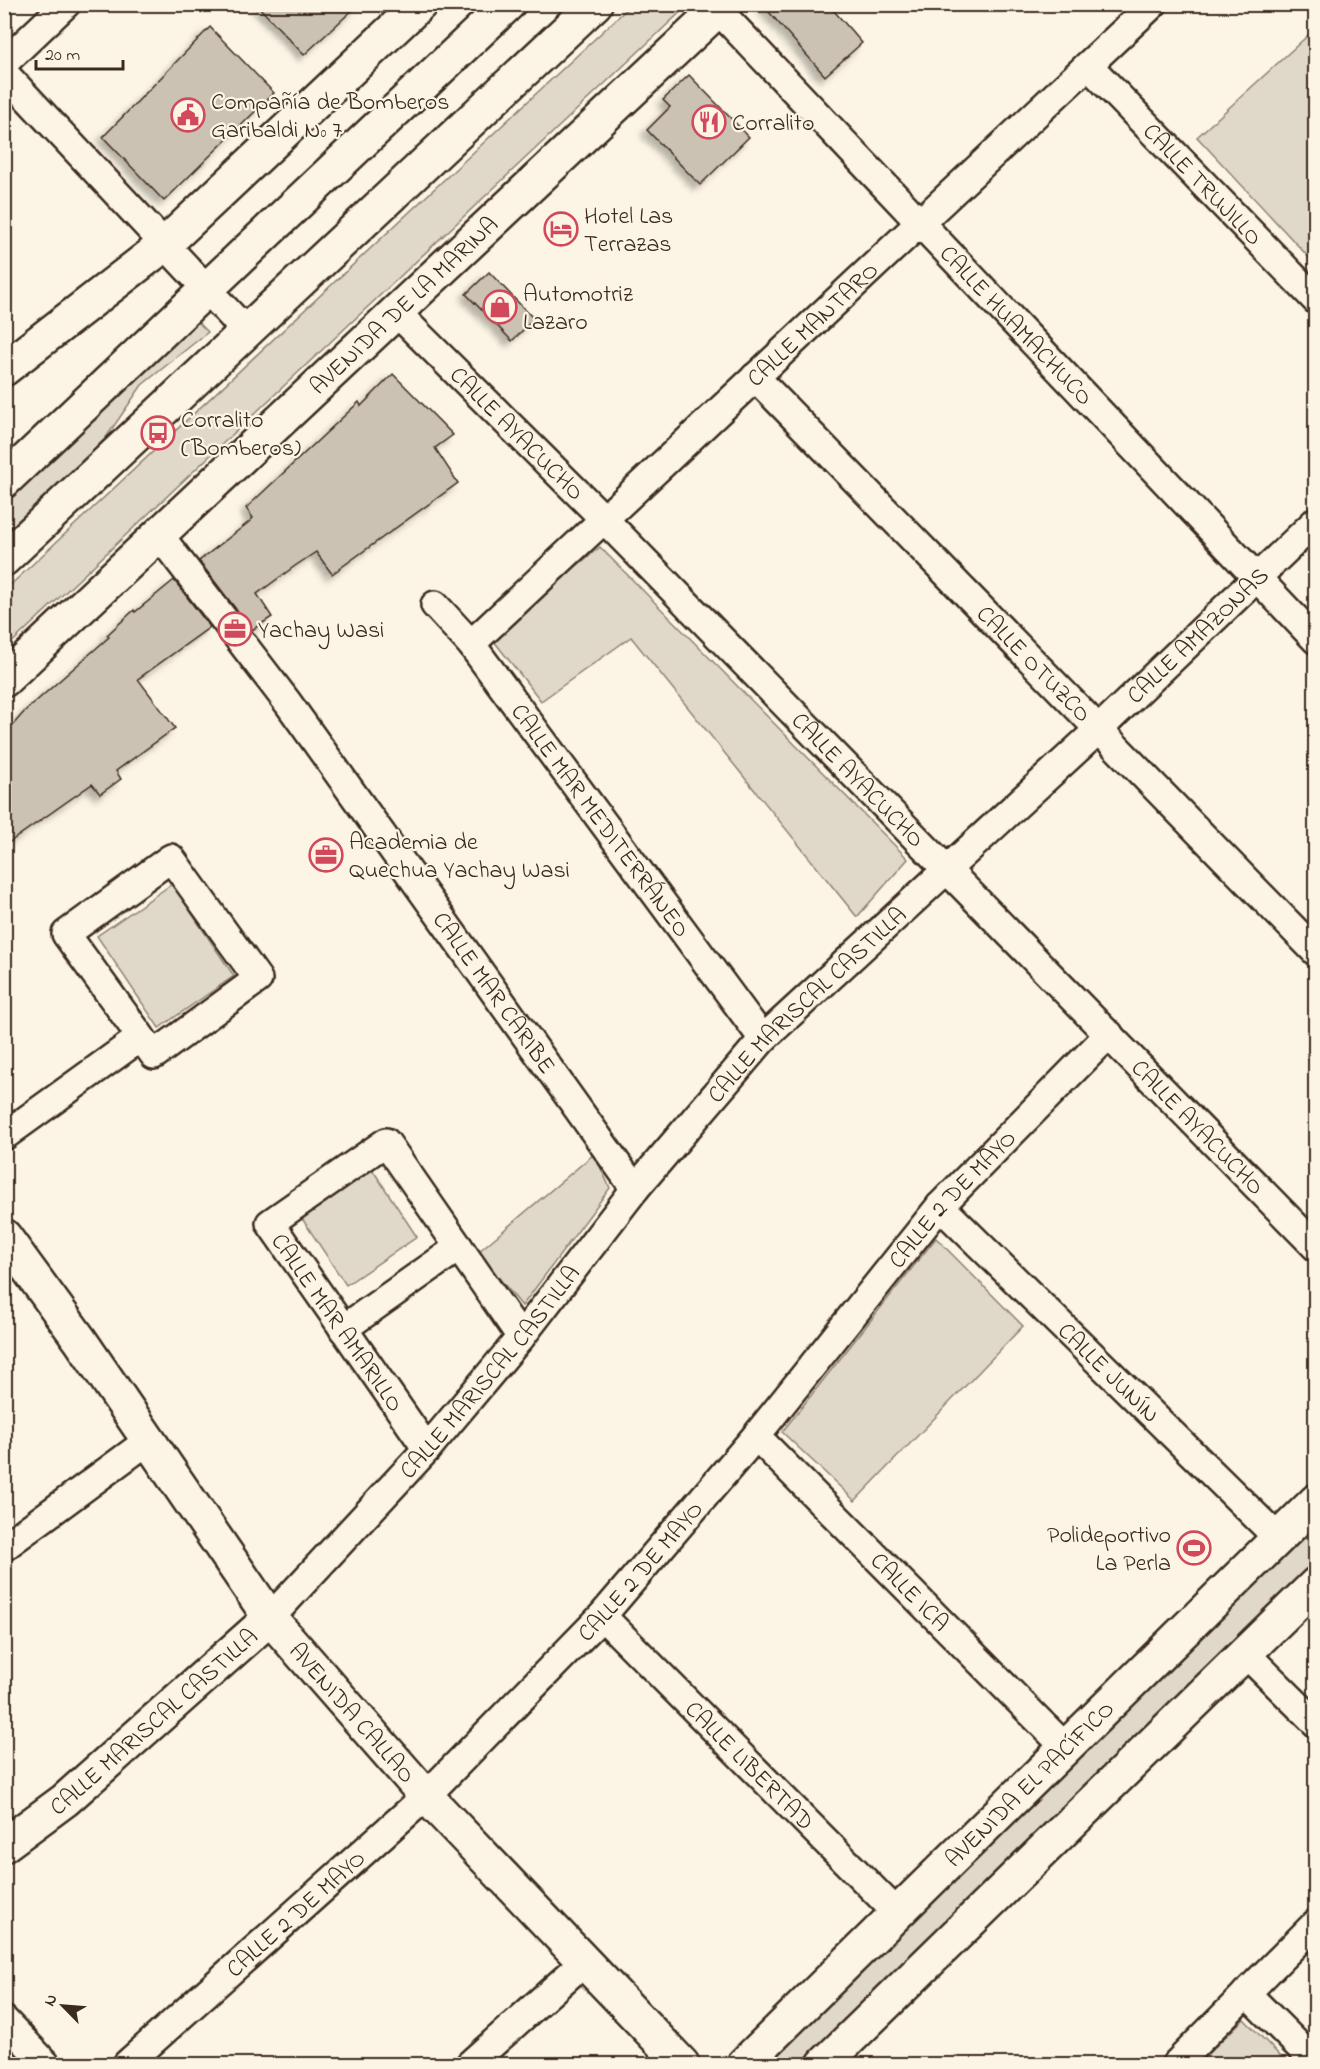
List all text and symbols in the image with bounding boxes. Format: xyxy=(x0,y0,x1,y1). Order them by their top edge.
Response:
scale bar xyxy=(36,33,123,71)
text: 20 m xyxy=(45,43,80,69)
place label: Compañía de Bomberos Garibaldi Nº 7 xyxy=(211,86,449,149)
public building icon: Compañía de Bomberos Garibaldi Nº 7 xyxy=(170,97,206,133)
restaurant icon: Corralito xyxy=(691,104,727,140)
place label: Corralito xyxy=(732,107,814,142)
street label: CALLE TRUJILLO xyxy=(1133,116,1269,255)
place label: Hotel Las Terrazas xyxy=(584,200,673,263)
street label: AVENIDA DE LA MARINA xyxy=(303,209,508,404)
hotel icon: Hotel Las Terrazas xyxy=(543,211,579,247)
street label: CALLE HUAMACHUCO xyxy=(930,238,1100,415)
street label: CALLE MANTARO xyxy=(740,255,888,396)
place label: Automotriz Lazaro xyxy=(523,278,634,341)
shop icon: Automotriz Lazaro xyxy=(482,289,518,325)
street label: CALLE AYACUCHO xyxy=(440,359,591,510)
place label: Corralito (Bomberos) xyxy=(181,404,301,467)
bus stop icon: Corralito (Bomberos) xyxy=(140,415,176,451)
street label: CALLE AMAZONAS xyxy=(1120,560,1278,714)
street label: CALLE OTUZCO xyxy=(967,598,1098,732)
office icon: Yachay Wasi xyxy=(217,611,253,647)
place label: Yachay Wasi xyxy=(258,614,384,650)
street label: CALLE MAR MEDITERRÁNEO xyxy=(501,697,697,946)
street label: CALLE AYACUCHO xyxy=(782,705,931,857)
place label: Academia de Quechua Yachay Wasi xyxy=(349,826,570,890)
office icon: Academia de Quechua Yachay Wasi xyxy=(308,837,344,873)
street label: CALLE MARISCAL CASTILLA xyxy=(700,900,916,1112)
street label: CALLE MAR CARIBE xyxy=(422,905,563,1082)
street label: CALLE AYACUCHO xyxy=(1122,1052,1271,1204)
street label: CALLE 2 DE MAYO xyxy=(881,1123,1026,1277)
street label: CALLE MAR AMARILLO xyxy=(261,1227,411,1420)
street label: CALLE MARISCAL CASTILLA xyxy=(392,1259,590,1488)
street label: CALLE JUNÍN xyxy=(1048,1315,1166,1432)
street label: CALLE 2 DE MAYO xyxy=(570,1494,713,1651)
place label: Polideportivo La Perla xyxy=(1047,1519,1171,1582)
sports icon: Polideportivo La Perla xyxy=(1176,1530,1212,1566)
street label: CALLE ICA xyxy=(861,1545,956,1641)
street label: CALLE MARISCAL CASTILLA xyxy=(43,1621,267,1826)
street label: AVENIDA CALLAO xyxy=(279,1636,422,1792)
street label: AVENIDA EL PACÍFICO xyxy=(938,1693,1124,1877)
street label: CALLE LIBERTAD xyxy=(676,1694,821,1840)
street label: CALLE 2 DE MAYO xyxy=(219,1843,375,1987)
north arrow xyxy=(33,1976,93,2036)
text: N xyxy=(38,1990,64,2010)

